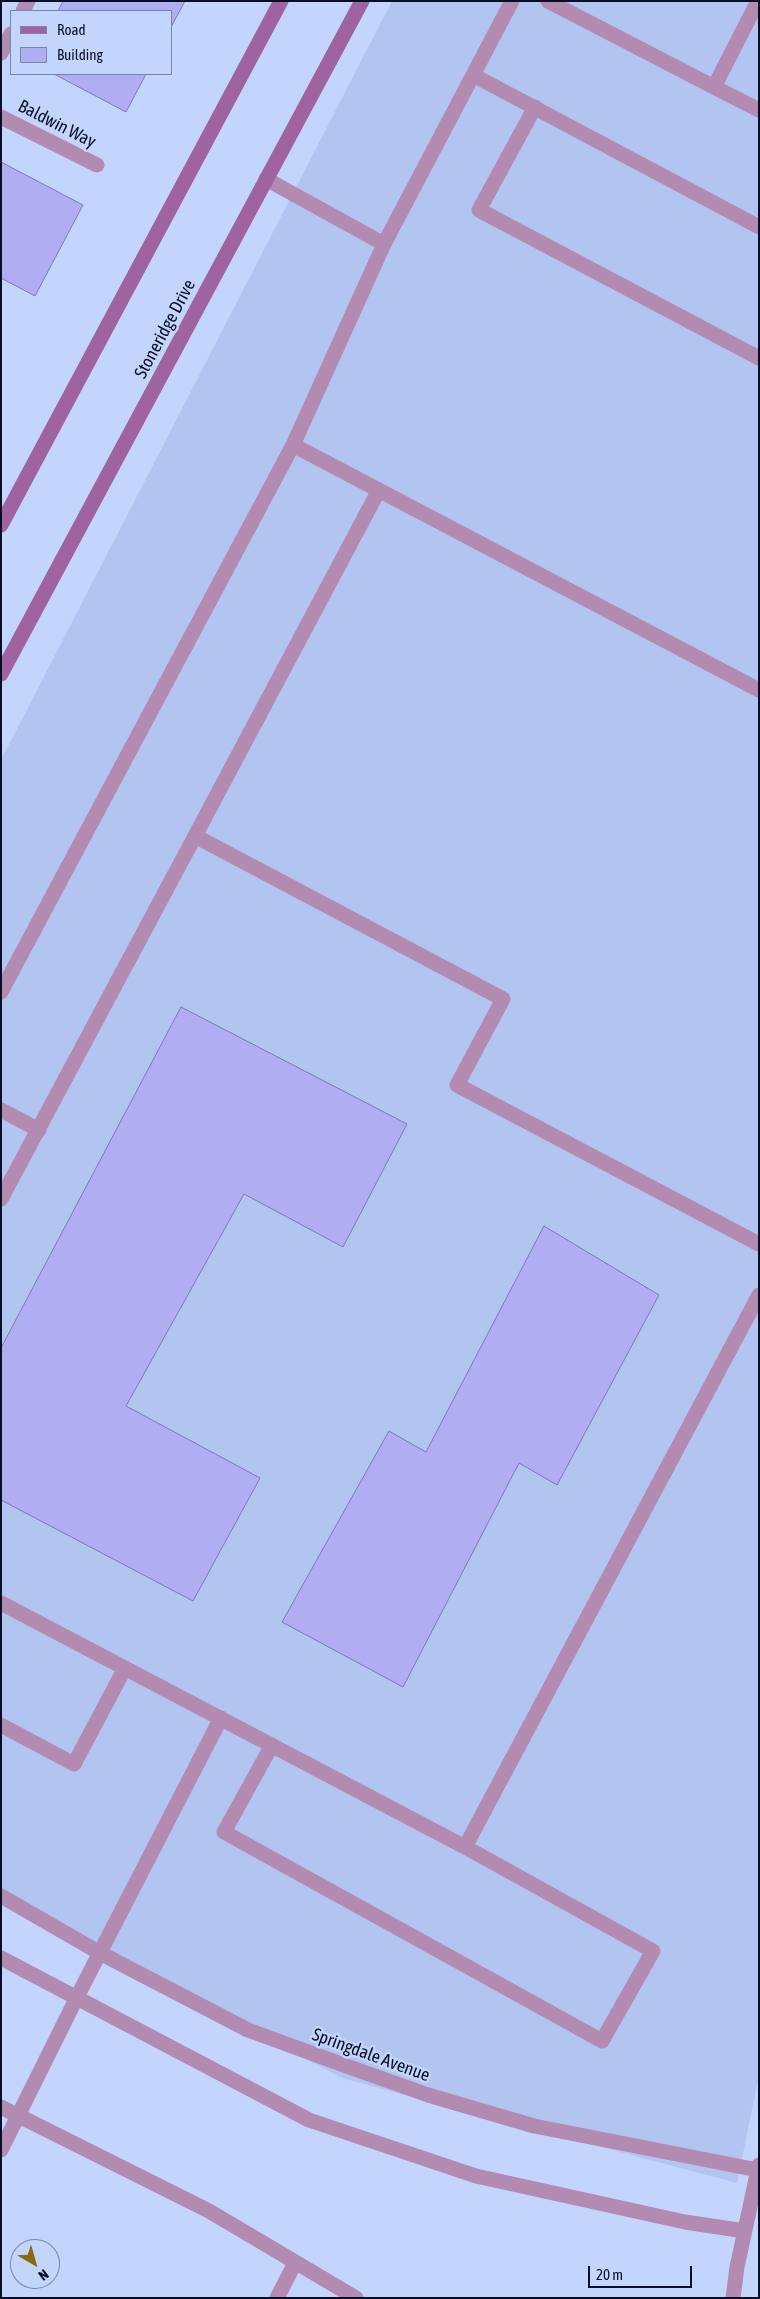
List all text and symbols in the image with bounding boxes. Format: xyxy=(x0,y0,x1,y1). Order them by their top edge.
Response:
legend xyxy=(10,10,172,75)
text: Road xyxy=(57,21,86,38)
text: Building xyxy=(57,46,103,63)
street label: Baldwin Way xyxy=(14,95,100,153)
street label: Stoneridge Drive xyxy=(130,276,200,382)
street label: Springdale Avenue xyxy=(309,2024,433,2086)
north arrow xyxy=(10,2239,60,2289)
scale bar xyxy=(590,2256,694,2288)
text: N xyxy=(35,2266,52,2284)
text: 20 m xyxy=(596,2266,623,2283)

